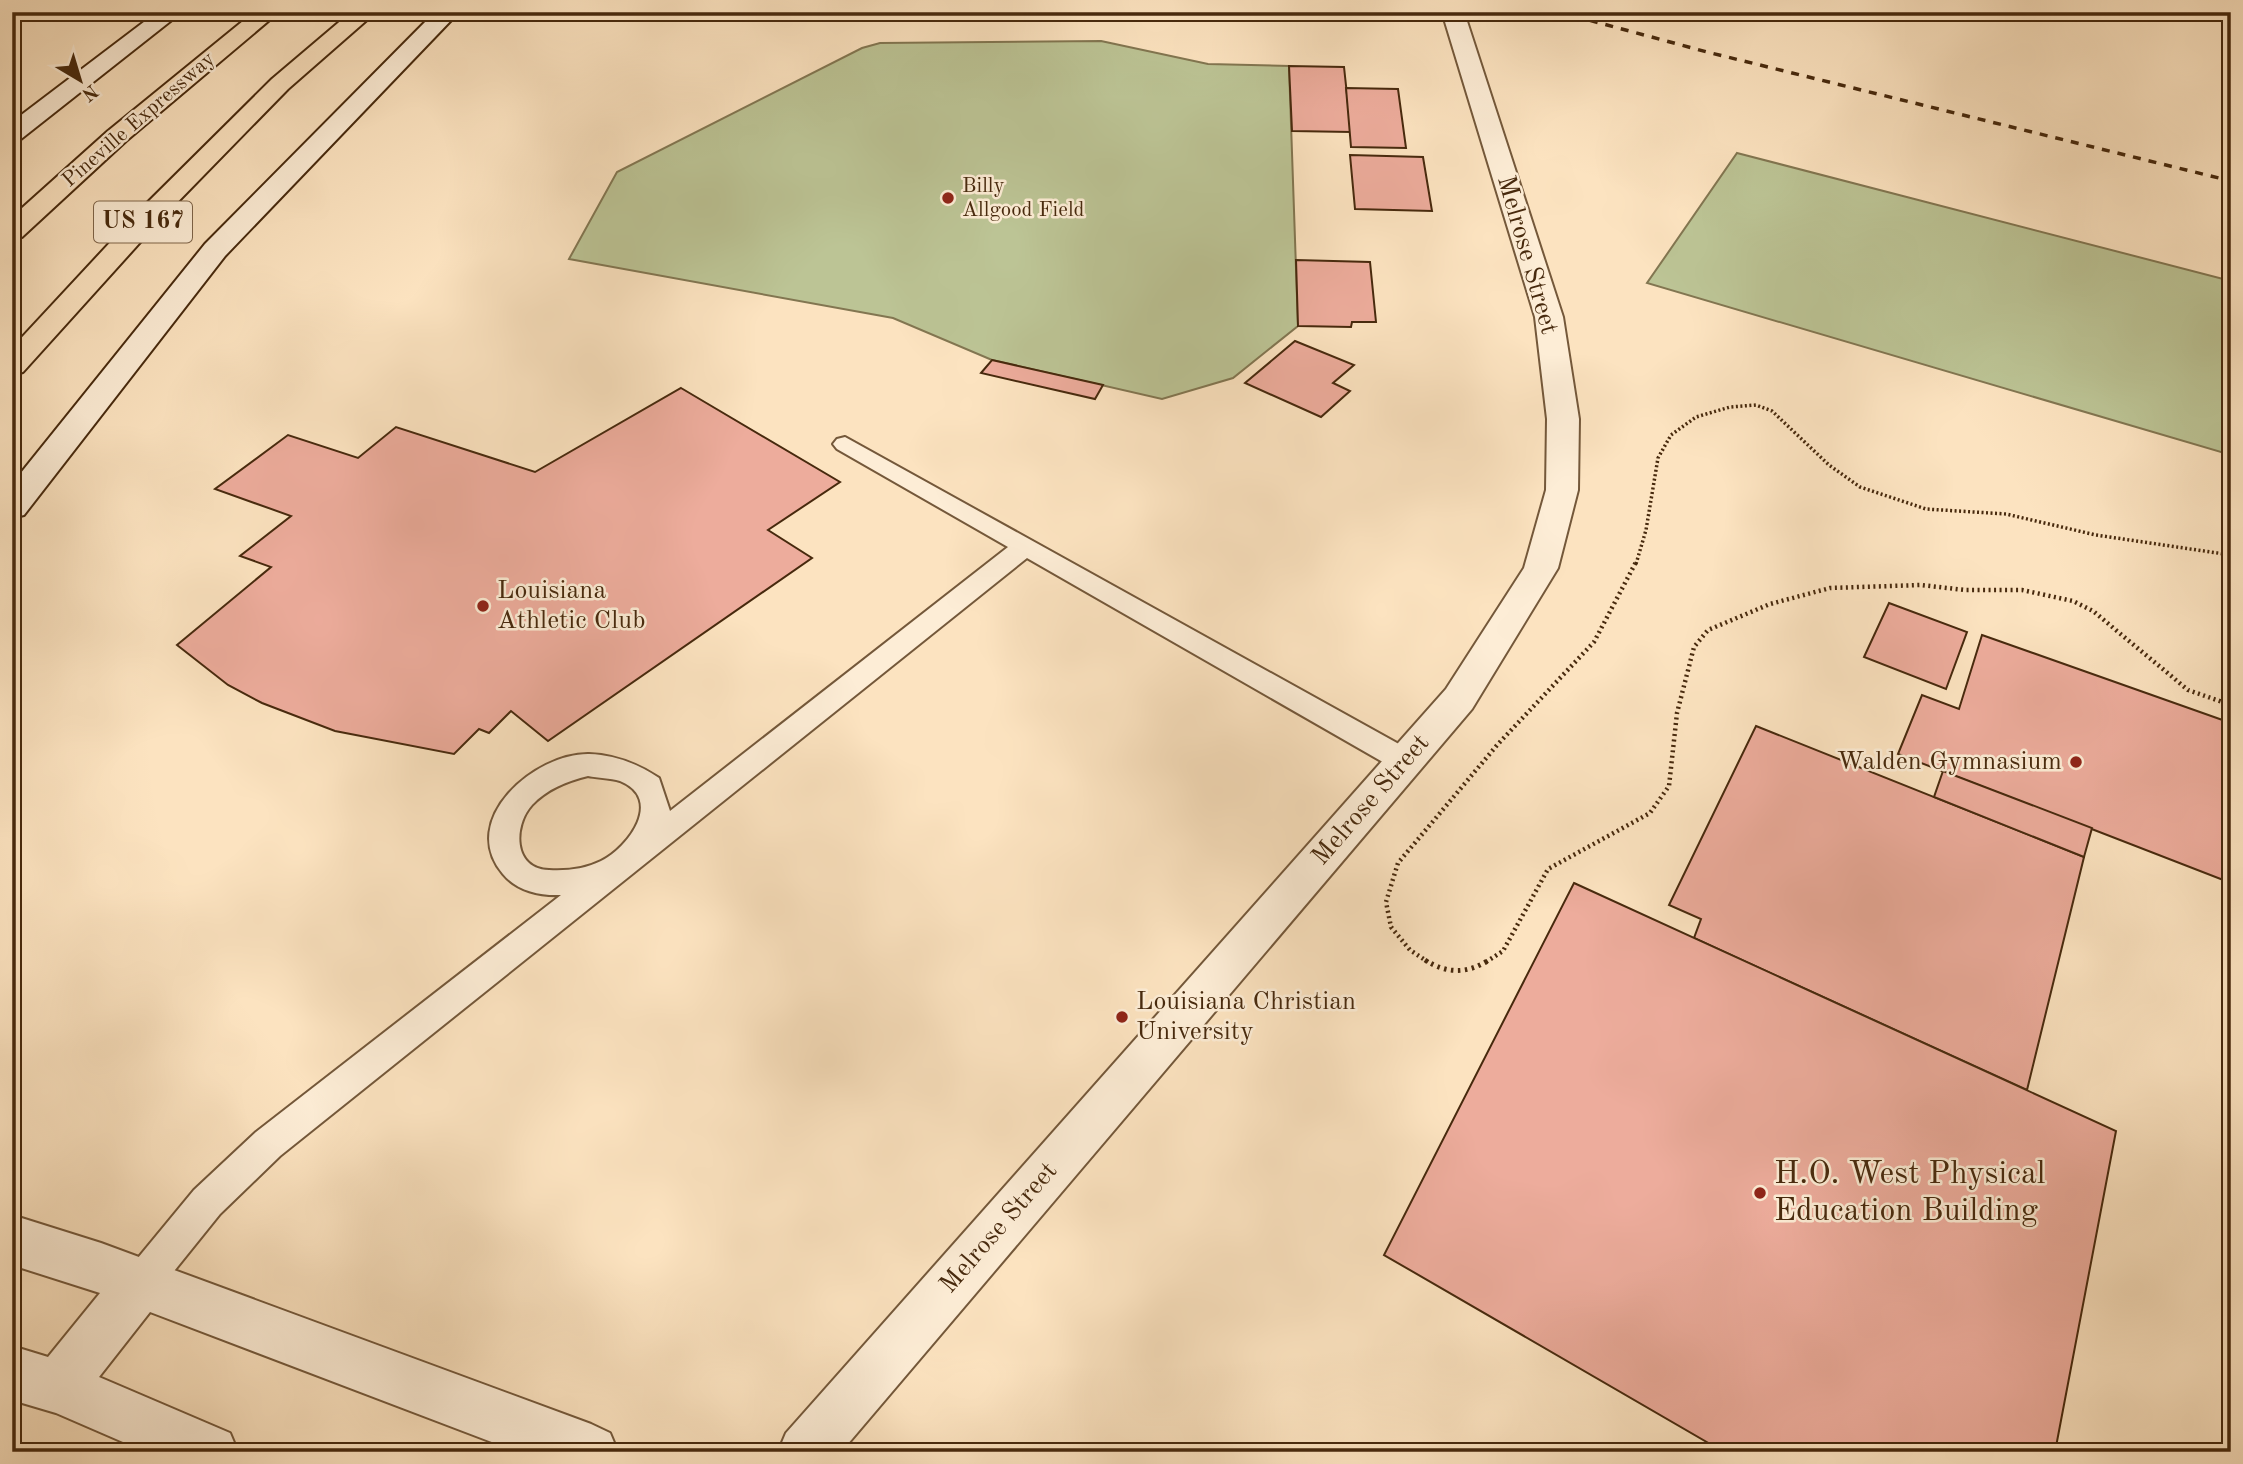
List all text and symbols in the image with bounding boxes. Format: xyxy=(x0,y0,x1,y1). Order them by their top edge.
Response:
north arrow xyxy=(46,46,116,116)
street label: Pineville Expressway xyxy=(59,48,219,192)
text: N xyxy=(77,79,101,104)
street label: Melrose Street xyxy=(1492,173,1562,337)
place label: Billy Allgood Field xyxy=(962,176,1085,221)
marker: Billy Allgood Field xyxy=(940,190,956,206)
road number: US 167 xyxy=(94,202,192,243)
place label: Louisiana Athletic Club xyxy=(497,578,645,634)
marker: Louisiana Athletic Club xyxy=(475,598,491,614)
street label: Melrose Street xyxy=(1307,730,1435,870)
place label: Walden Gymnasium xyxy=(1837,749,2062,775)
marker: Walden Gymnasium xyxy=(2068,754,2084,770)
place label: Louisiana Christian University xyxy=(1136,989,1356,1045)
marker: Louisiana Christian University xyxy=(1114,1009,1130,1025)
street label: Melrose Street xyxy=(935,1158,1063,1298)
place label: H.O. West Physical Education Building xyxy=(1774,1159,2045,1228)
marker: H.O. West Physical Education Building xyxy=(1752,1185,1768,1201)

